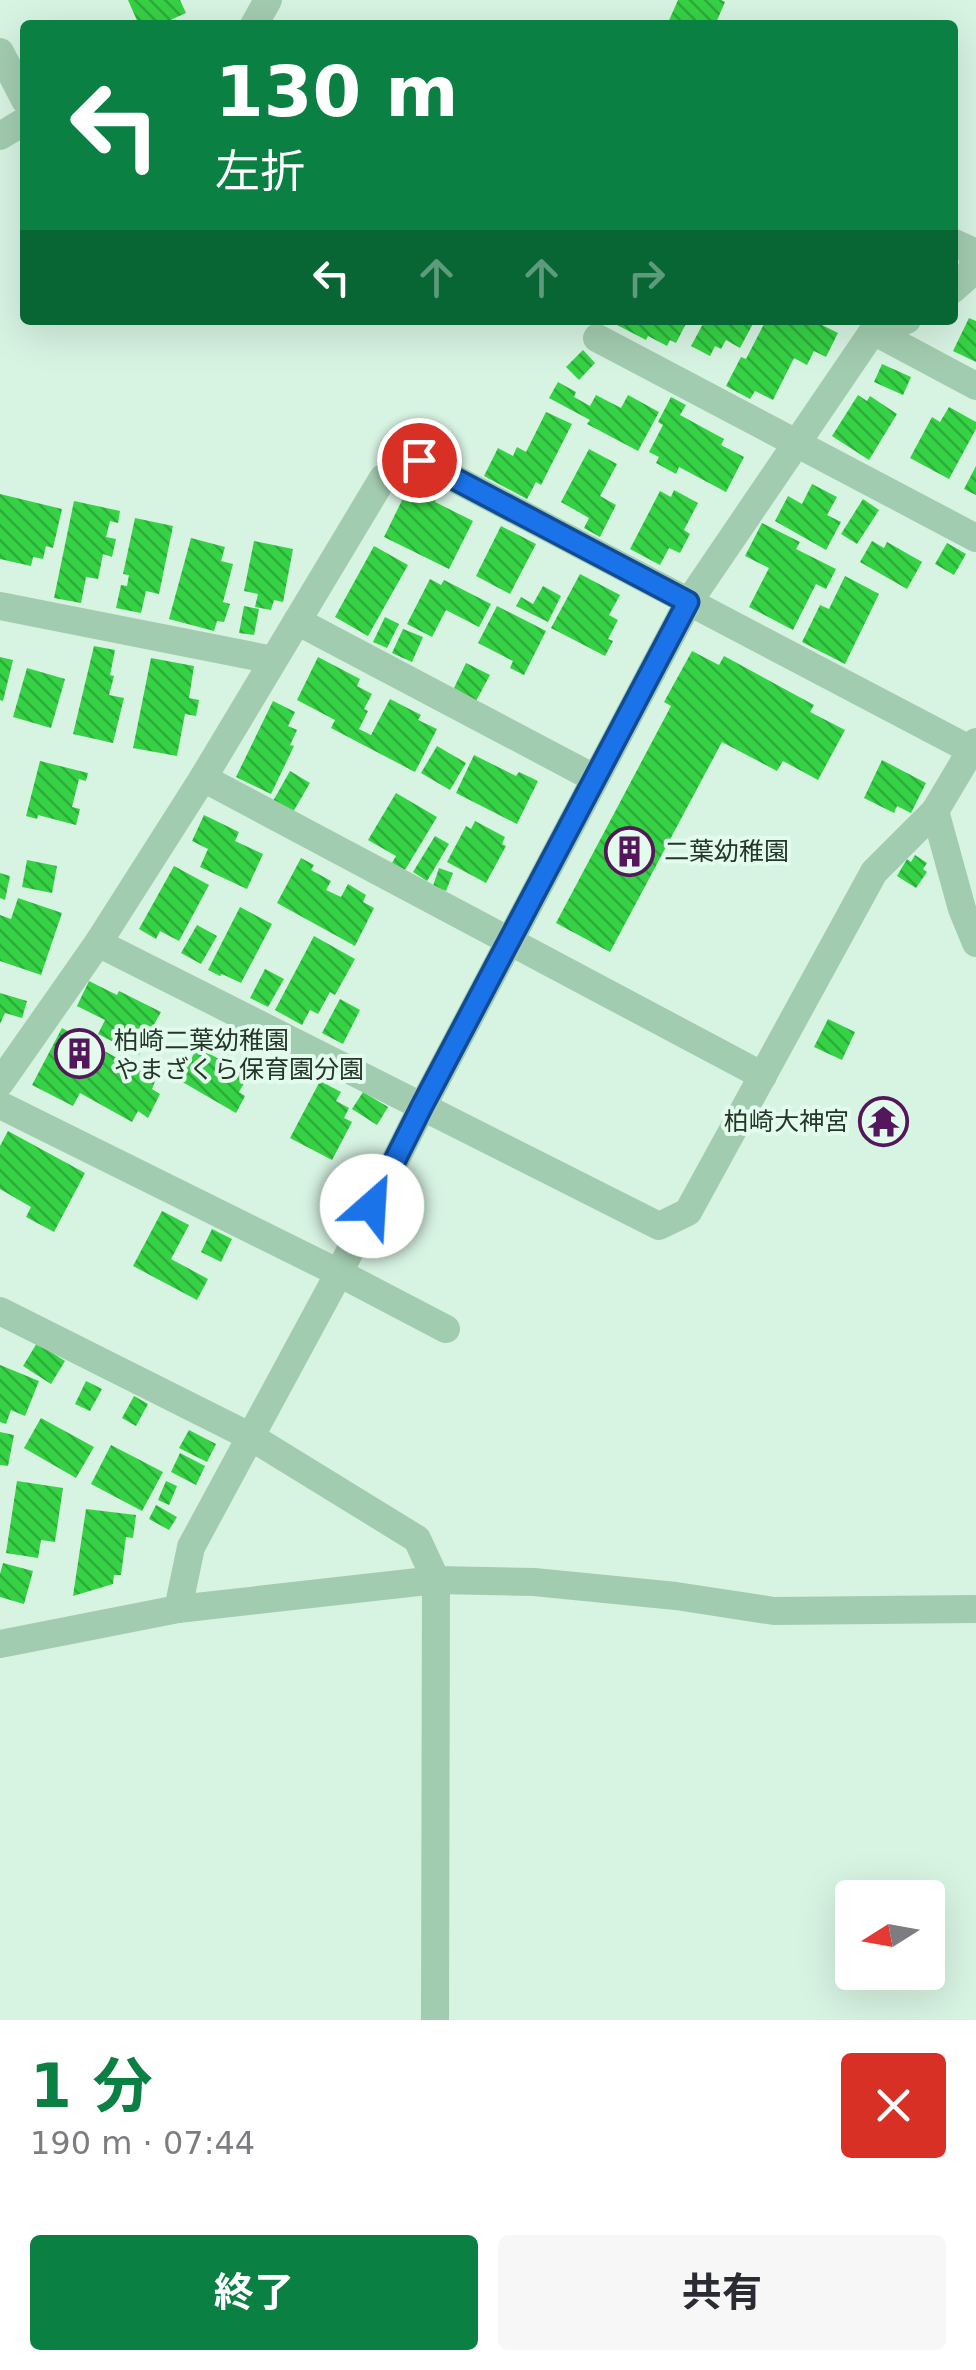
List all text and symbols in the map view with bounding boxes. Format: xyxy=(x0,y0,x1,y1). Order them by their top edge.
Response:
text: 130 m xyxy=(215,51,458,133)
icon: left xyxy=(50,60,180,190)
text: 左折 xyxy=(215,145,305,198)
icon: left xyxy=(304,250,359,305)
icon: ahead xyxy=(409,250,464,305)
icon: ahead xyxy=(514,250,569,305)
icon: right xyxy=(619,250,674,305)
pin xyxy=(377,418,462,503)
icon: arrive xyxy=(392,433,447,488)
building icon: 二葉幼稚園 xyxy=(603,825,655,877)
place label: 二葉幼稚園 xyxy=(664,837,789,866)
place label: 柏崎二葉幼稚園 やまざくら保育園分園 xyxy=(114,1026,364,1084)
building icon: 柏崎二葉幼稚園 やまざくら保育園分園 xyxy=(53,1028,105,1080)
temple icon: 柏崎大神宮 xyxy=(858,1095,910,1147)
place label: 柏崎大神宮 xyxy=(724,1107,849,1136)
position arrow xyxy=(320,1154,424,1258)
north arrow xyxy=(835,1880,945,1990)
map controls xyxy=(835,1880,945,1990)
text: 1 分 xyxy=(30,2051,153,2121)
button: close xyxy=(841,2053,946,2158)
text: 190 m · 07:44 xyxy=(30,2124,255,2162)
button: 終了 xyxy=(30,2235,478,2350)
button: 共有 xyxy=(498,2235,946,2350)

